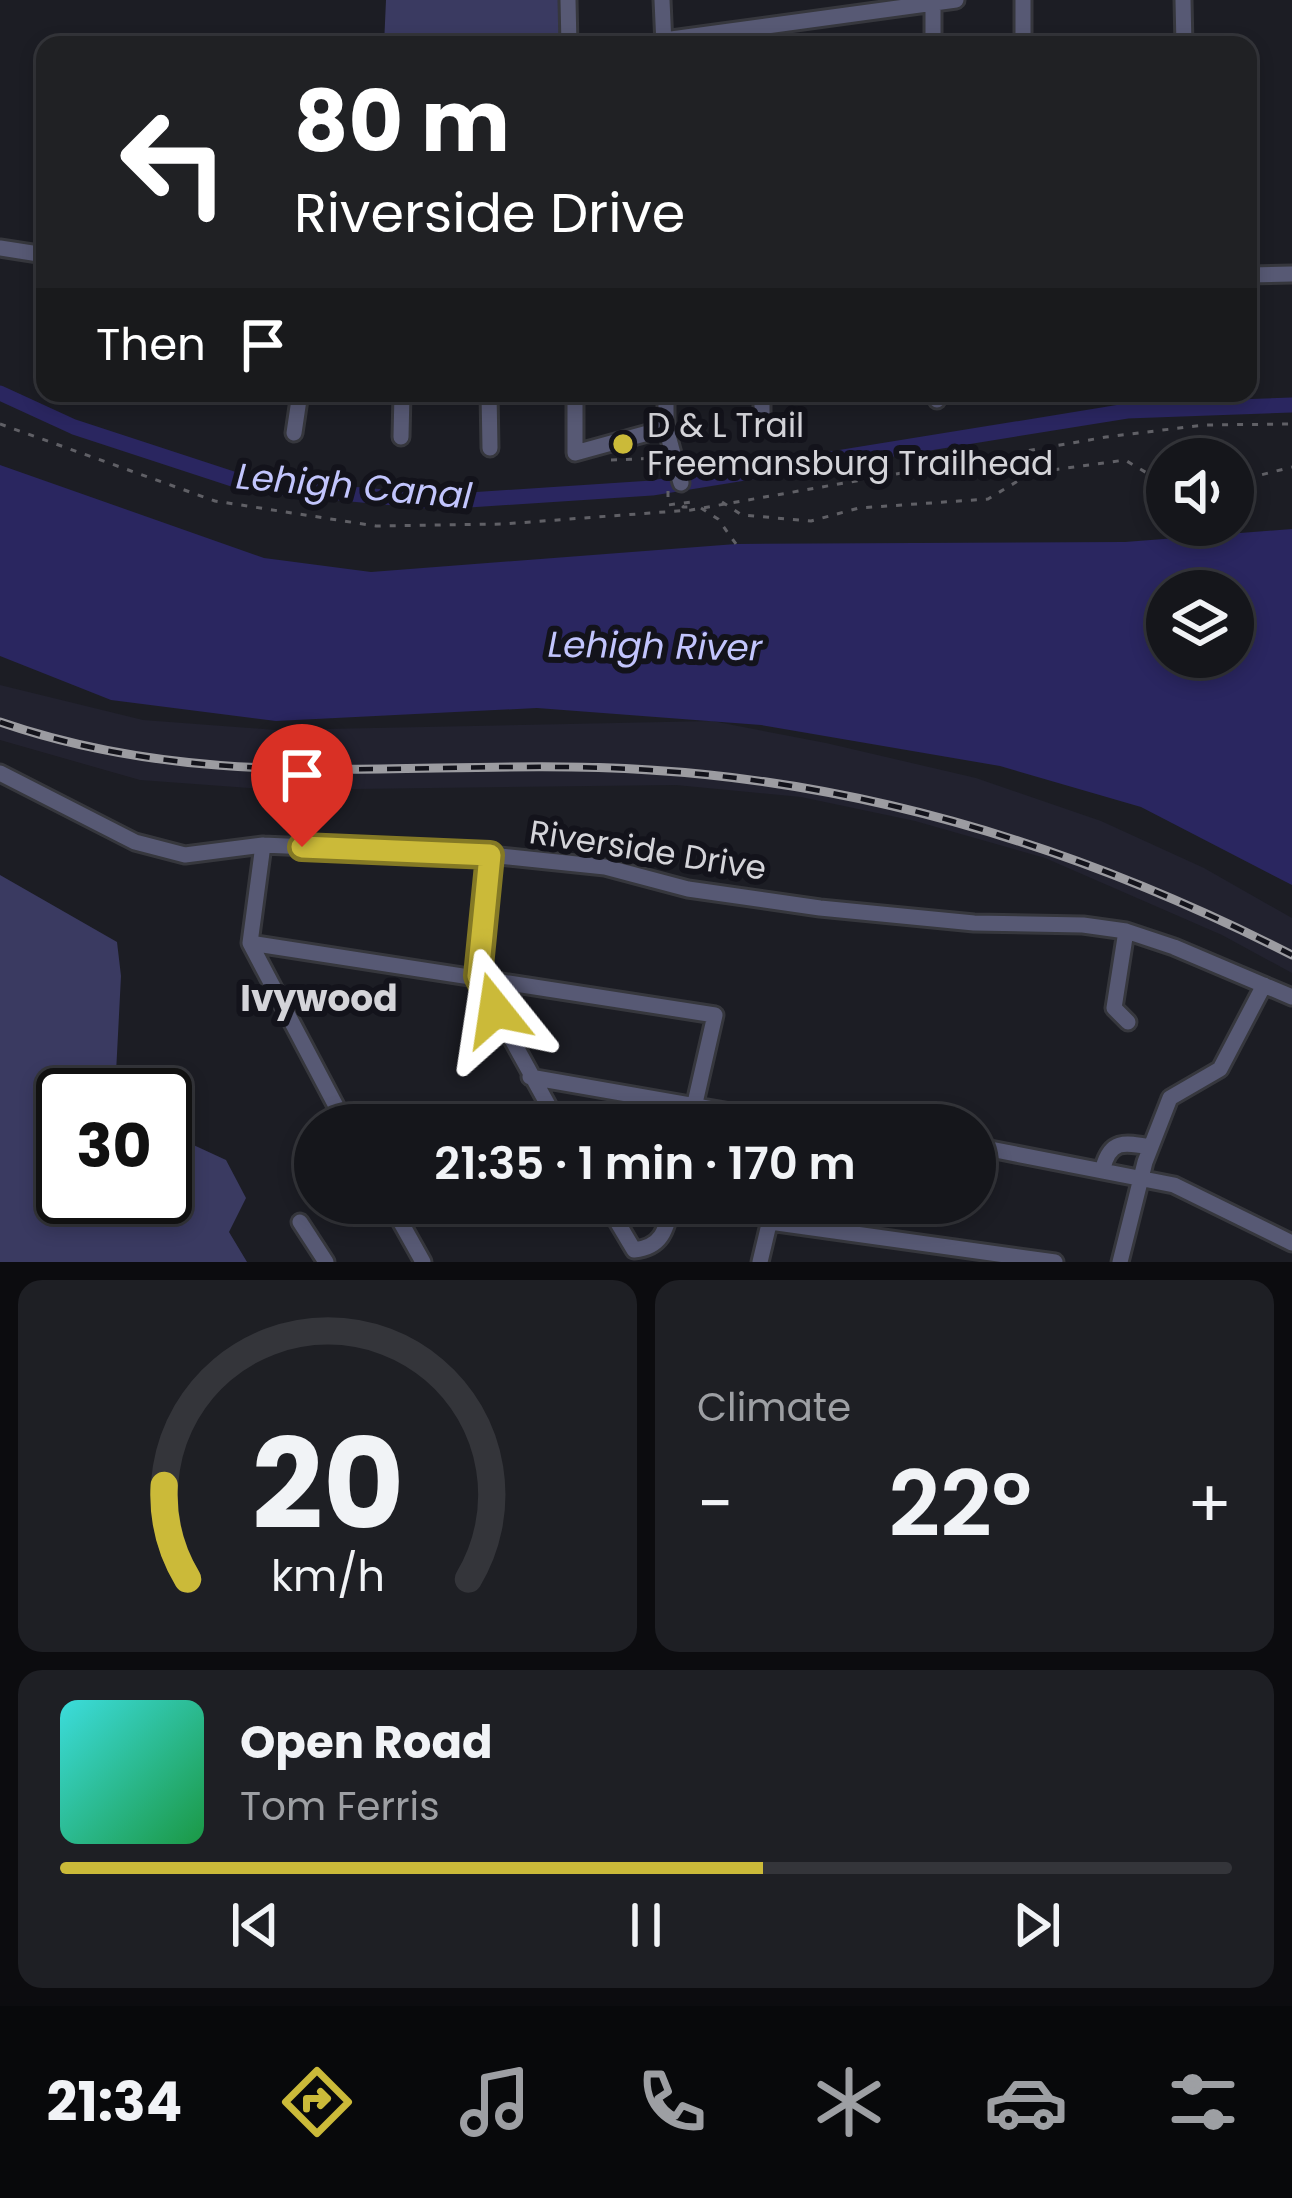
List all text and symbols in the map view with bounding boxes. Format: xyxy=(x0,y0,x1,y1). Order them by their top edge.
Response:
text: 80 m xyxy=(294,63,510,180)
icon: left xyxy=(96,84,252,240)
text: Riverside Drive xyxy=(294,175,685,251)
icon: arrive xyxy=(230,312,296,378)
text: Then xyxy=(96,313,206,376)
place label: D & L Trail Freemansburg Trailhead xyxy=(647,402,1053,487)
marker: D & L Trail Freemansburg Trailhead xyxy=(610,431,636,457)
map controls xyxy=(1146,438,1254,678)
button: sound xyxy=(1146,438,1254,546)
water label: Lehigh Canal xyxy=(234,450,474,522)
button: layers xyxy=(1146,570,1254,678)
water label: Lehigh River xyxy=(547,619,764,673)
pin xyxy=(251,724,353,847)
icon: arrive xyxy=(269,742,335,808)
street label: Riverside Drive xyxy=(526,808,770,892)
position arrow xyxy=(432,947,558,1073)
district label: Ivywood xyxy=(240,973,398,1024)
speed limit sign: 30 xyxy=(36,1068,192,1224)
text: 21:35 · 1 min · 170 m xyxy=(434,1132,856,1195)
text: Climate xyxy=(697,1380,851,1435)
text: 20 xyxy=(251,1397,404,1572)
text: 22° xyxy=(889,1441,1032,1568)
text: − xyxy=(697,1458,733,1550)
text: + xyxy=(1187,1458,1232,1550)
text: km/h xyxy=(270,1546,385,1606)
text: Open Road xyxy=(240,1711,493,1774)
text: Tom Ferris xyxy=(240,1779,440,1834)
icon: previous xyxy=(222,1892,288,1958)
icon: pause xyxy=(613,1892,679,1958)
icon: next xyxy=(1004,1892,1070,1958)
icon: directions xyxy=(275,2060,359,2144)
icon: music xyxy=(453,2060,537,2144)
icon: phone xyxy=(630,2060,714,2144)
icon: climate xyxy=(807,2060,891,2144)
icon: car xyxy=(984,2060,1068,2144)
icon: filters xyxy=(1161,2060,1245,2144)
text: 21:34 xyxy=(47,2064,182,2140)

